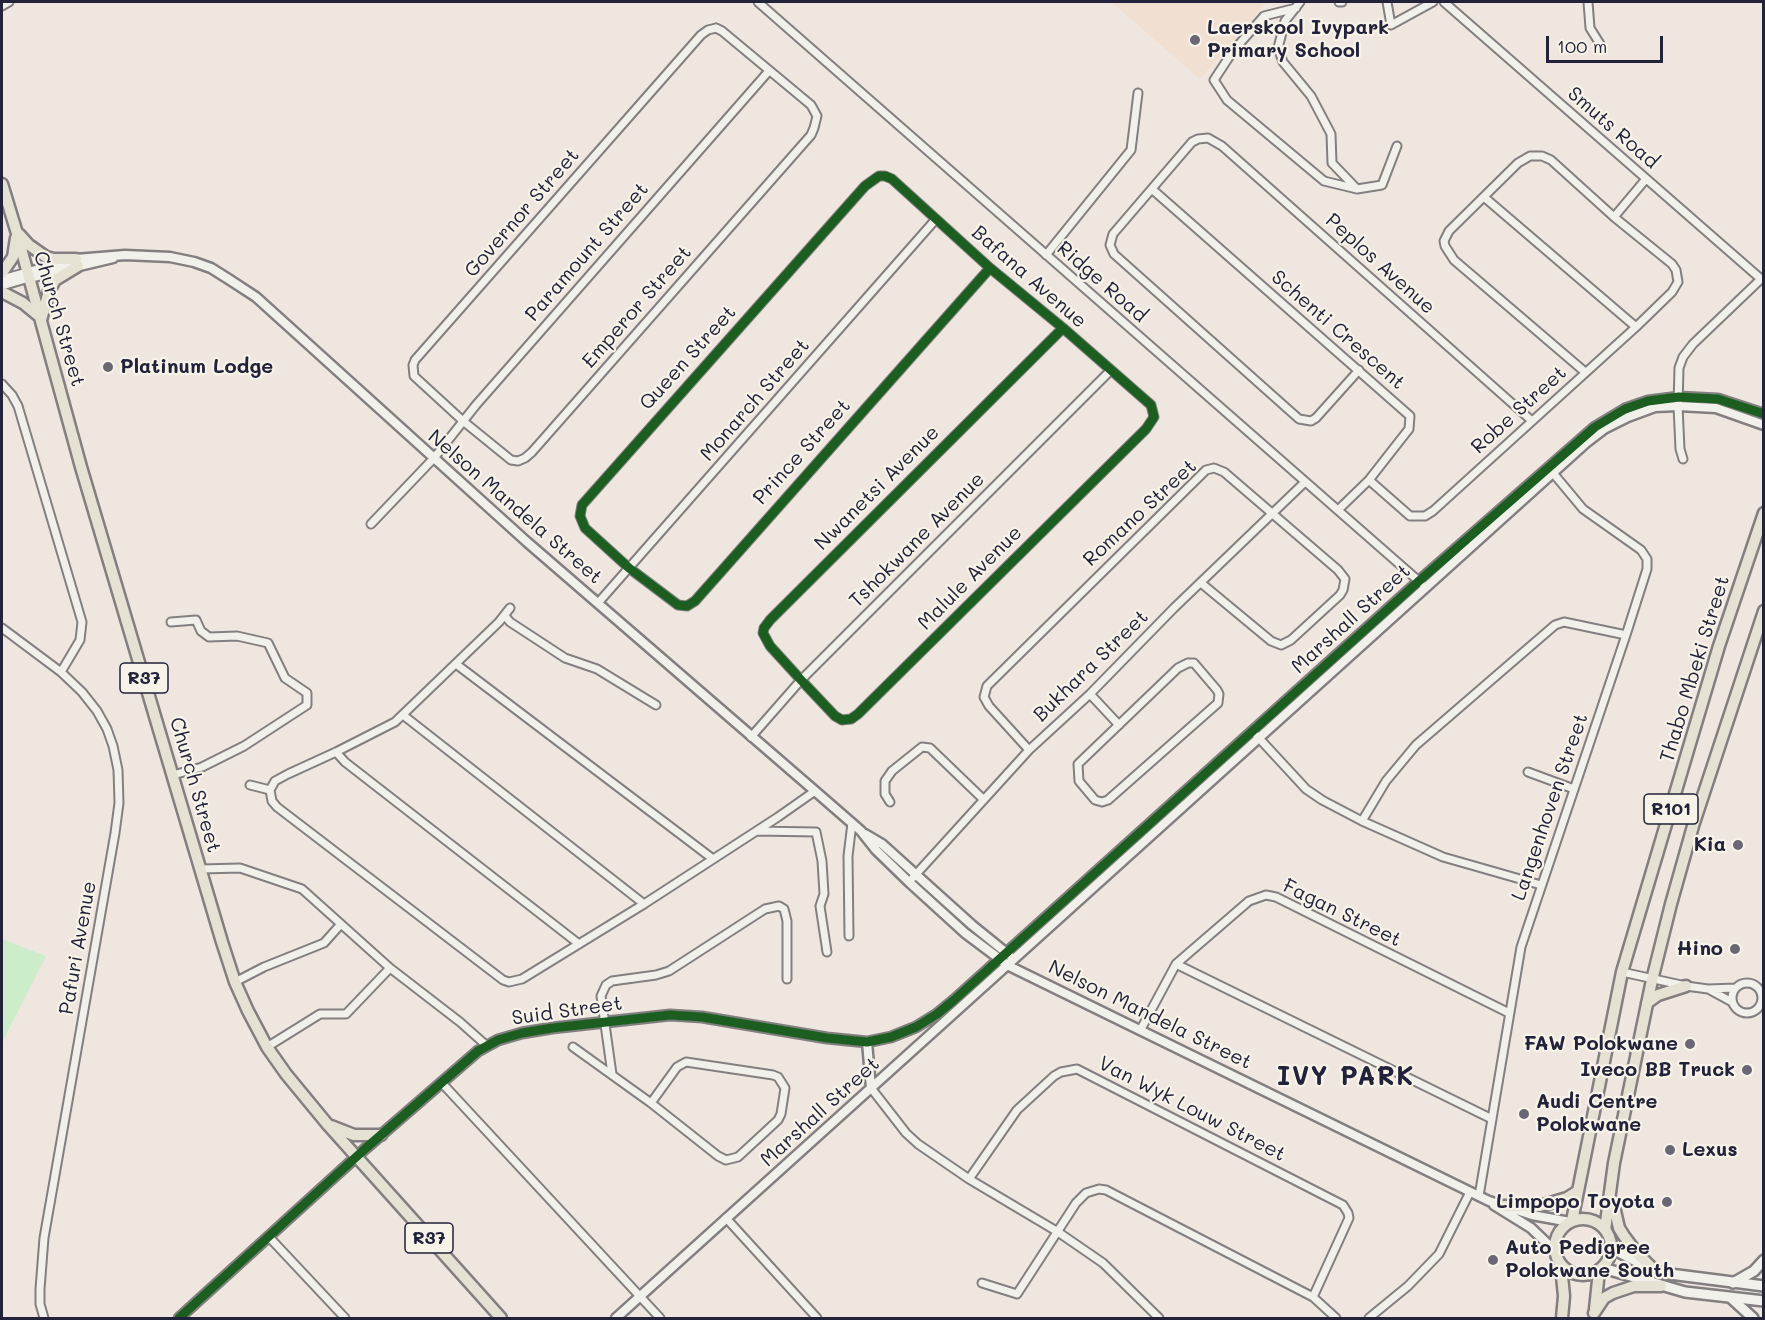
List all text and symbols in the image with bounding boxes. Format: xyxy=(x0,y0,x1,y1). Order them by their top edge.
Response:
place label: Laerskool Ivypark Primary School xyxy=(1207,16,1389,63)
scale bar xyxy=(1549,24,1666,62)
marker: Laerskool Ivypark Primary School xyxy=(1188,33,1202,47)
text: 100 m xyxy=(1557,34,1607,58)
street label: Smuts Road xyxy=(1563,82,1663,174)
street label: Governor Street xyxy=(460,144,584,282)
street label: Paramount Street xyxy=(520,178,654,326)
street label: Peplos Avenue xyxy=(1320,209,1440,319)
street label: Bafana Avenue xyxy=(967,221,1091,333)
street label: Ridge Road xyxy=(1052,236,1152,328)
street label: Emperor Street xyxy=(577,241,697,373)
street label: Church Street xyxy=(28,249,90,389)
street label: Schenti Crescent xyxy=(1266,265,1410,395)
street label: Queen Street xyxy=(635,301,741,415)
street label: Monarch Street xyxy=(695,334,815,466)
place label: Platinum Lodge xyxy=(120,355,273,379)
marker: Platinum Lodge xyxy=(101,360,115,374)
street label: Robe Street xyxy=(1466,361,1572,459)
street label: Prince Street xyxy=(748,394,856,510)
street label: Nwanetsi Avenue xyxy=(810,421,944,555)
street label: Nelson Mandela Street xyxy=(423,425,607,589)
street label: Romano Street xyxy=(1078,454,1202,572)
street label: Tshokwane Avenue xyxy=(844,467,990,613)
street label: Malule Avenue xyxy=(913,521,1027,635)
street label: Marshall Street xyxy=(1286,559,1416,679)
street label: Thabo Mbeki Street xyxy=(1655,573,1735,765)
street label: Bukhara Street xyxy=(1029,605,1153,727)
road number: R37 xyxy=(120,663,168,693)
street label: Langenhoven Street xyxy=(1507,710,1593,904)
street label: Church Street xyxy=(164,715,226,855)
road number: R101 xyxy=(1644,794,1698,824)
place label: Kia xyxy=(1694,833,1726,857)
marker: Kia xyxy=(1731,838,1745,852)
street label: Fagan Street xyxy=(1279,874,1405,952)
street label: Pafuri Avenue xyxy=(54,879,102,1017)
place label: Hino xyxy=(1677,937,1723,961)
marker: Hino xyxy=(1728,942,1742,956)
street label: Nelson Mandela Street xyxy=(1044,955,1256,1075)
street label: Suid Street xyxy=(510,991,624,1031)
place label: FAW Polokwane xyxy=(1524,1032,1678,1056)
marker: FAW Polokwane xyxy=(1683,1037,1697,1051)
street label: Van Wyk Louw Street xyxy=(1094,1051,1290,1167)
street label: Marshall Street xyxy=(755,1052,885,1172)
place label: Iveco BB Truck xyxy=(1580,1058,1735,1082)
district label: IVY PARK xyxy=(1277,1061,1415,1093)
marker: Iveco BB Truck xyxy=(1740,1063,1754,1077)
place label: Audi Centre Polokwane xyxy=(1536,1090,1657,1137)
marker: Audi Centre Polokwane xyxy=(1517,1107,1531,1121)
place label: Lexus xyxy=(1682,1138,1738,1162)
marker: Lexus xyxy=(1663,1143,1677,1157)
place label: Limpopo Toyota xyxy=(1496,1190,1655,1214)
marker: Limpopo Toyota xyxy=(1660,1195,1674,1209)
road number: R37 xyxy=(405,1223,453,1253)
place label: Auto Pedigree Polokwane South xyxy=(1505,1236,1674,1283)
marker: Auto Pedigree Polokwane South xyxy=(1486,1253,1500,1267)

